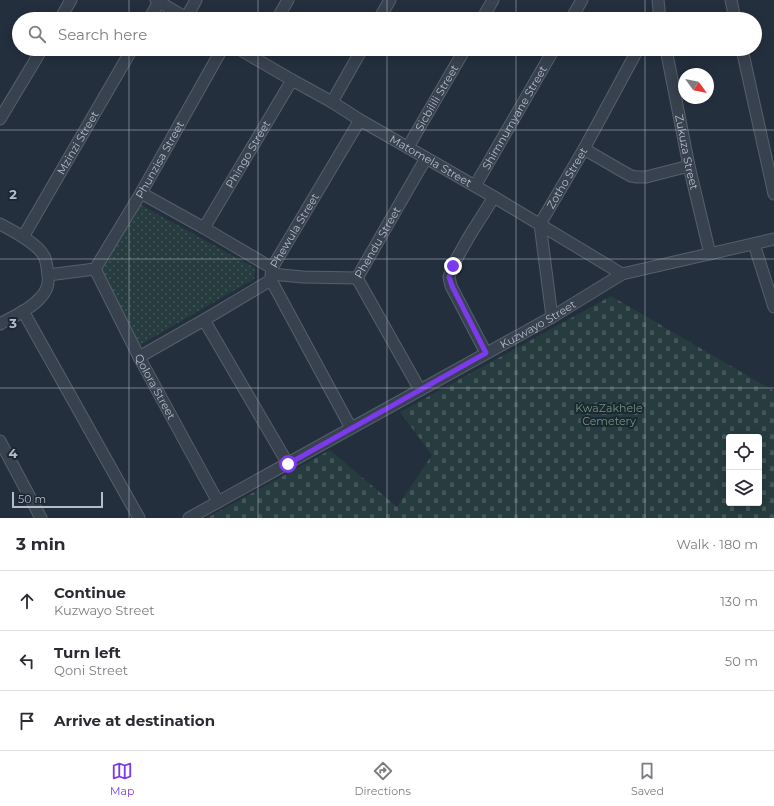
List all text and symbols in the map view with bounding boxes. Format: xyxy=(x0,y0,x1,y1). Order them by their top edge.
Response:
search box xyxy=(12,12,762,56)
icon: search xyxy=(26,23,48,45)
text: Search here xyxy=(58,25,147,44)
street label: Sicbilili Street xyxy=(412,62,462,133)
street label: Shimnumyane Street xyxy=(479,63,550,172)
north arrow xyxy=(678,68,714,104)
street label: Mzinzi Street xyxy=(54,108,102,177)
street label: Zukuza Street xyxy=(672,113,702,192)
street label: Phingo Street xyxy=(222,117,274,190)
street label: Phunzisa Street xyxy=(132,118,187,201)
street label: Matomela Street xyxy=(387,132,475,190)
street label: Zotho Street xyxy=(543,144,591,211)
text: 2 xyxy=(9,186,17,202)
street label: Phewula Street xyxy=(267,190,322,270)
street label: Phendu Street xyxy=(351,204,404,281)
route end xyxy=(444,257,462,275)
street label: Kuzwayo Street xyxy=(497,297,579,351)
text: 3 xyxy=(8,315,17,331)
street label: Qolora Street xyxy=(132,351,179,422)
park label: KwaZakhele Cemetery xyxy=(575,401,643,428)
map controls xyxy=(726,434,762,506)
button: locate xyxy=(726,434,762,470)
text: 4 xyxy=(9,445,18,461)
route start xyxy=(279,455,297,473)
button: layers xyxy=(726,470,762,506)
scale bar xyxy=(12,490,103,509)
text: 50 m xyxy=(18,492,46,506)
text: 3 min xyxy=(16,534,66,554)
text: Walk · 180 m xyxy=(676,536,758,552)
text: Continue xyxy=(54,583,126,602)
icon: ahead xyxy=(16,590,38,612)
text: 130 m xyxy=(720,593,758,609)
text: Kuzwayo Street xyxy=(54,602,155,618)
text: Turn left xyxy=(54,643,121,662)
icon: left xyxy=(16,650,38,672)
text: 50 m xyxy=(725,653,758,669)
text: Qoni Street xyxy=(54,662,128,678)
icon: arrive xyxy=(16,710,38,732)
text: Arrive at destination xyxy=(54,711,215,730)
tab: Map xyxy=(110,760,134,798)
tab: Directions xyxy=(355,760,411,798)
tab: Saved xyxy=(631,760,664,798)

